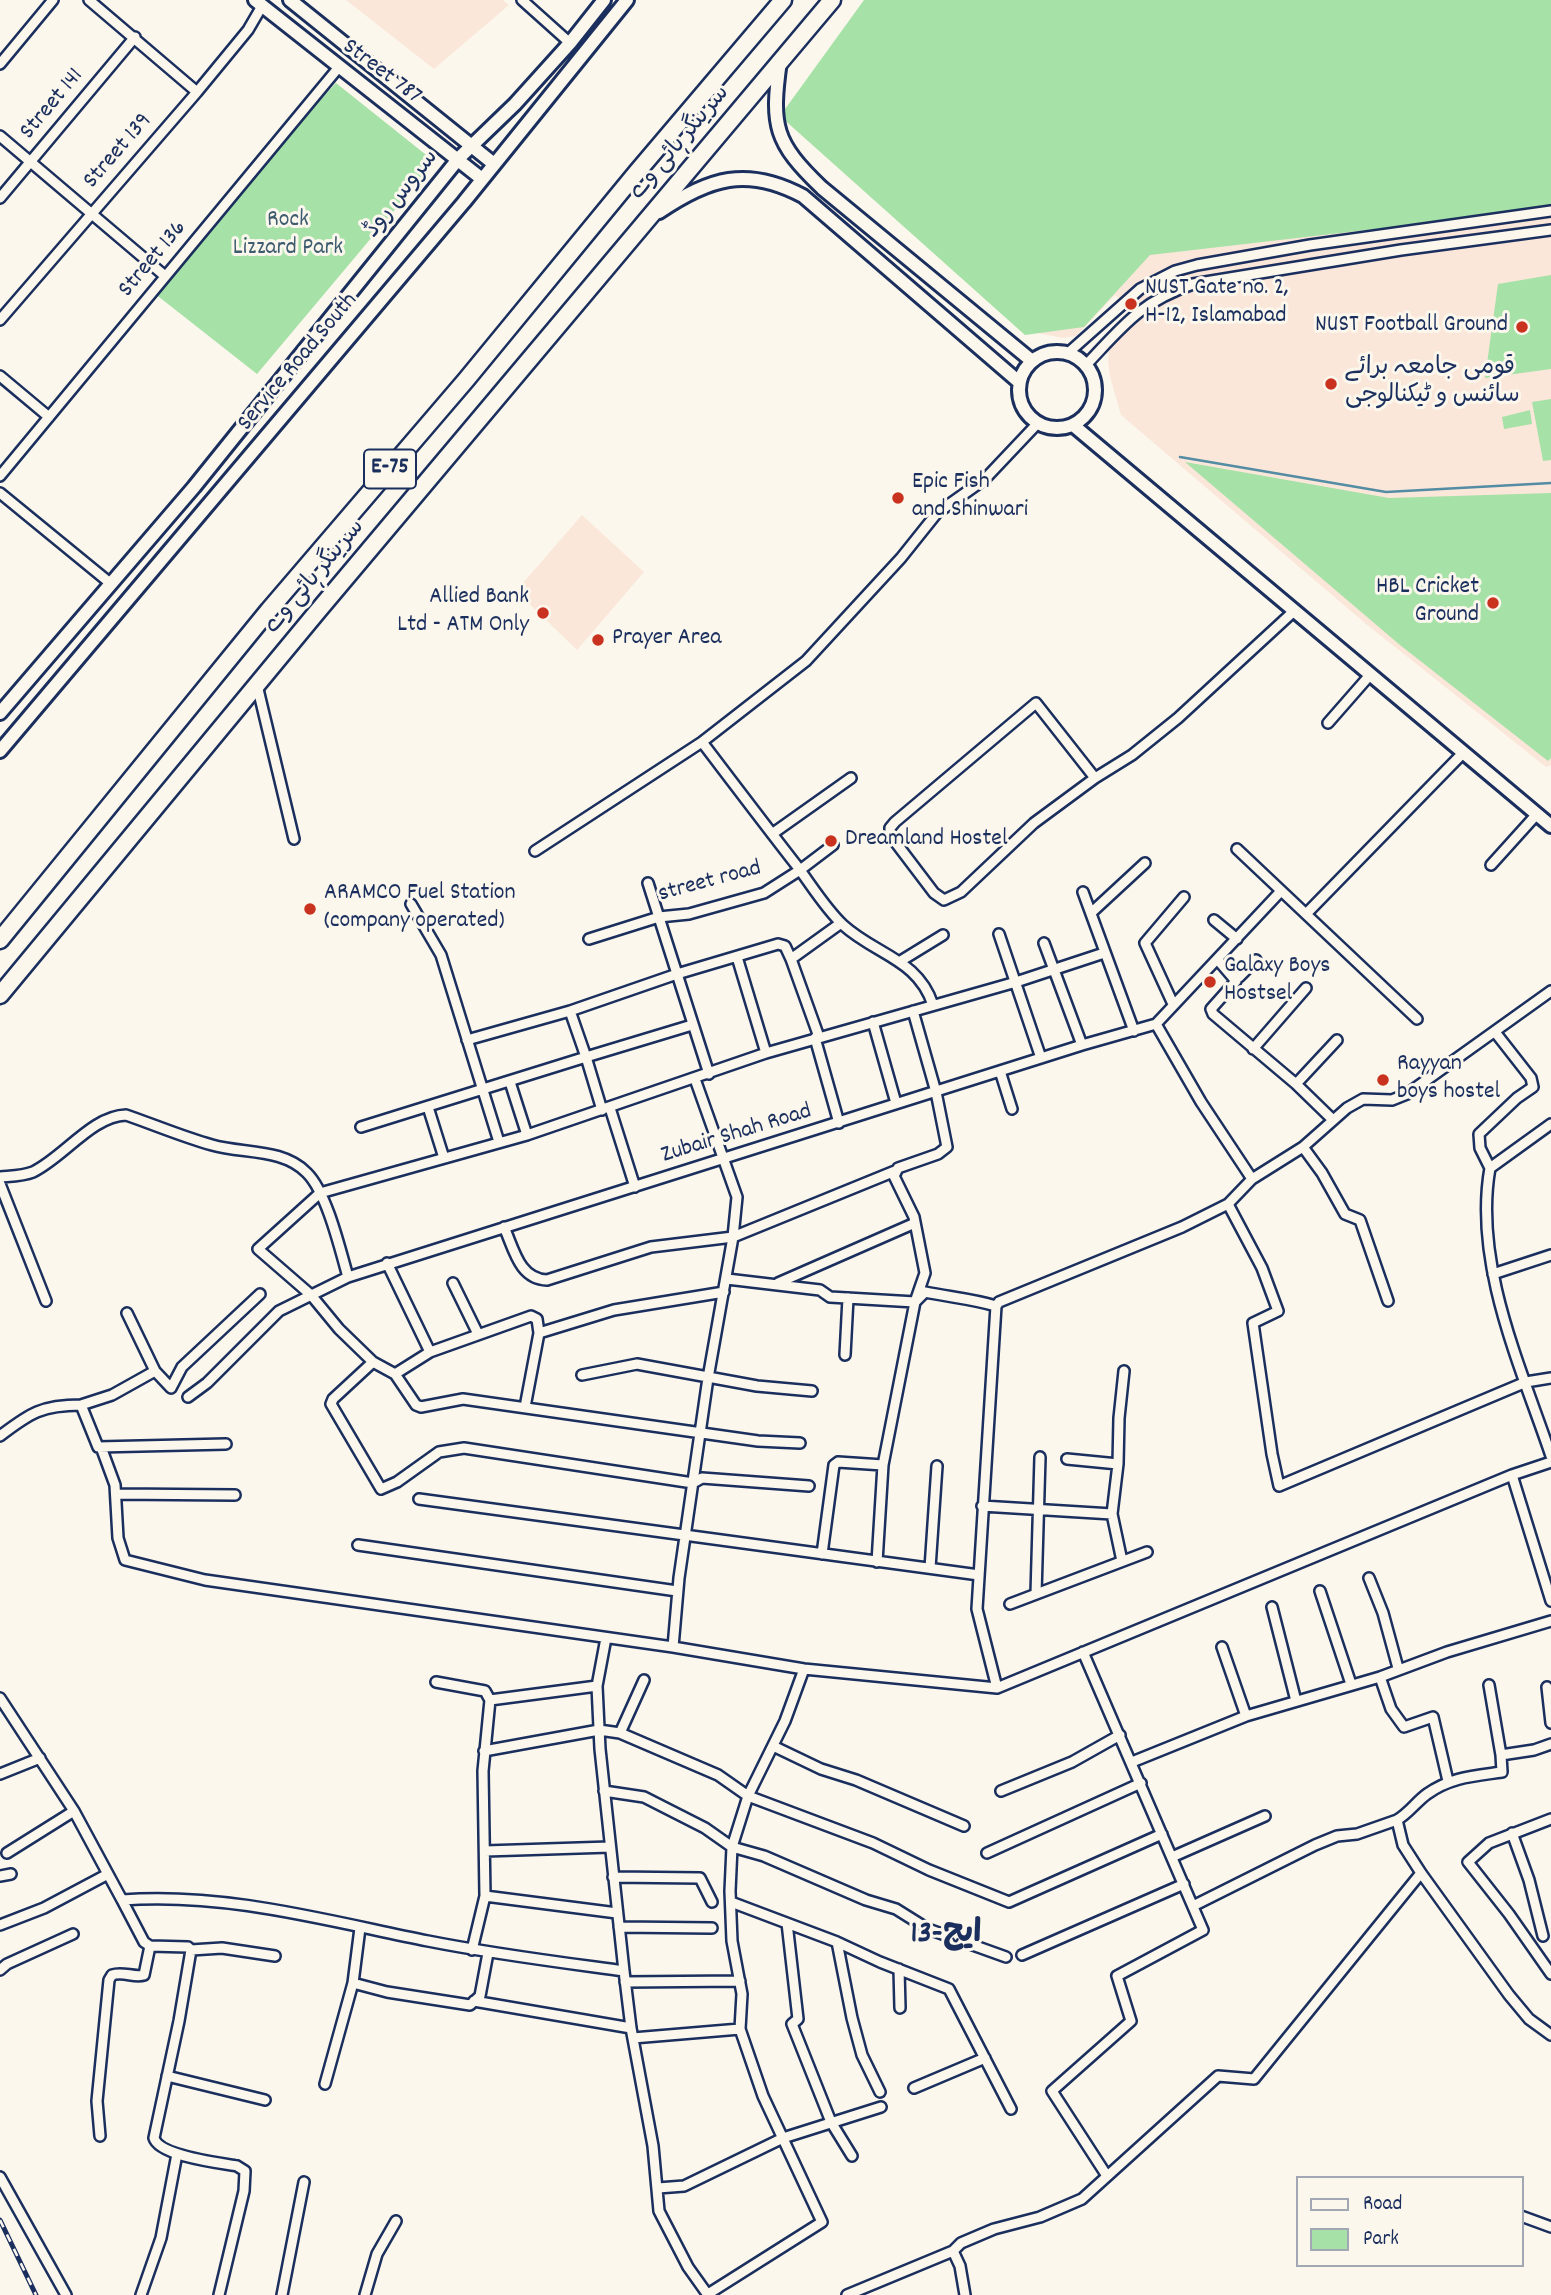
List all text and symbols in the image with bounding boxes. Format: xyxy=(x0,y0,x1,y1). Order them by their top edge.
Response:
street label: Street 787 xyxy=(336,34,426,112)
street label: Street 141 xyxy=(15,63,91,147)
street label: سرینگر ہائی وے xyxy=(625,81,737,207)
street label: Street 139 xyxy=(78,108,160,196)
street label: سروس روڈ xyxy=(360,145,446,245)
park label: Rock Lizzard Park xyxy=(233,208,343,264)
street label: Street 136 xyxy=(114,216,194,304)
place label: NUST Gate no. 2, H-12, Islamabad xyxy=(1145,276,1289,332)
street label: Service Road South xyxy=(233,288,365,438)
marker: NUST Gate no. 2, H-12, Islamabad xyxy=(1123,296,1139,312)
place label: NUST Football Ground xyxy=(1315,313,1508,341)
marker: NUST Football Ground xyxy=(1514,319,1530,335)
place label: قومی جامعہ برائے سائنس و ٹیکنالوجی xyxy=(1345,356,1520,412)
marker: قومی جامعہ برائے سائنس و ٹیکنالوجی xyxy=(1323,376,1339,392)
road number: E-75 xyxy=(364,449,416,489)
place label: Epic Fish and Shinwari xyxy=(912,470,1028,526)
marker: Epic Fish and Shinwari xyxy=(890,490,906,506)
street label: سرینگر ہائی وے xyxy=(260,515,372,641)
place label: HBL Cricket Ground xyxy=(1376,575,1479,631)
place label: Allied Bank Ltd - ATM Only xyxy=(397,585,529,641)
marker: HBL Cricket Ground xyxy=(1485,595,1501,611)
marker: Allied Bank Ltd - ATM Only xyxy=(535,605,551,621)
place label: Prayer Area xyxy=(612,626,722,654)
marker: Prayer Area xyxy=(590,632,606,648)
place label: Dreamland Hostel xyxy=(845,827,1008,855)
marker: Dreamland Hostel xyxy=(823,833,839,849)
street label: street road xyxy=(655,855,765,911)
place label: ARAMCO Fuel Station (company operated) xyxy=(324,881,516,937)
marker: ARAMCO Fuel Station (company operated) xyxy=(302,901,318,917)
place label: Galaxy Boys Hostsel xyxy=(1224,954,1330,1010)
marker: Galaxy Boys Hostsel xyxy=(1202,974,1218,990)
place label: Rayyan boys hostel xyxy=(1397,1052,1500,1108)
marker: Rayyan boys hostel xyxy=(1375,1072,1391,1088)
street label: Zubair Shah Road xyxy=(658,1098,816,1172)
district label: ایچ-13 xyxy=(911,1918,981,1956)
legend xyxy=(1296,2176,1523,2267)
text: Road xyxy=(1363,2190,1402,2220)
text: Park xyxy=(1363,2225,1399,2255)

